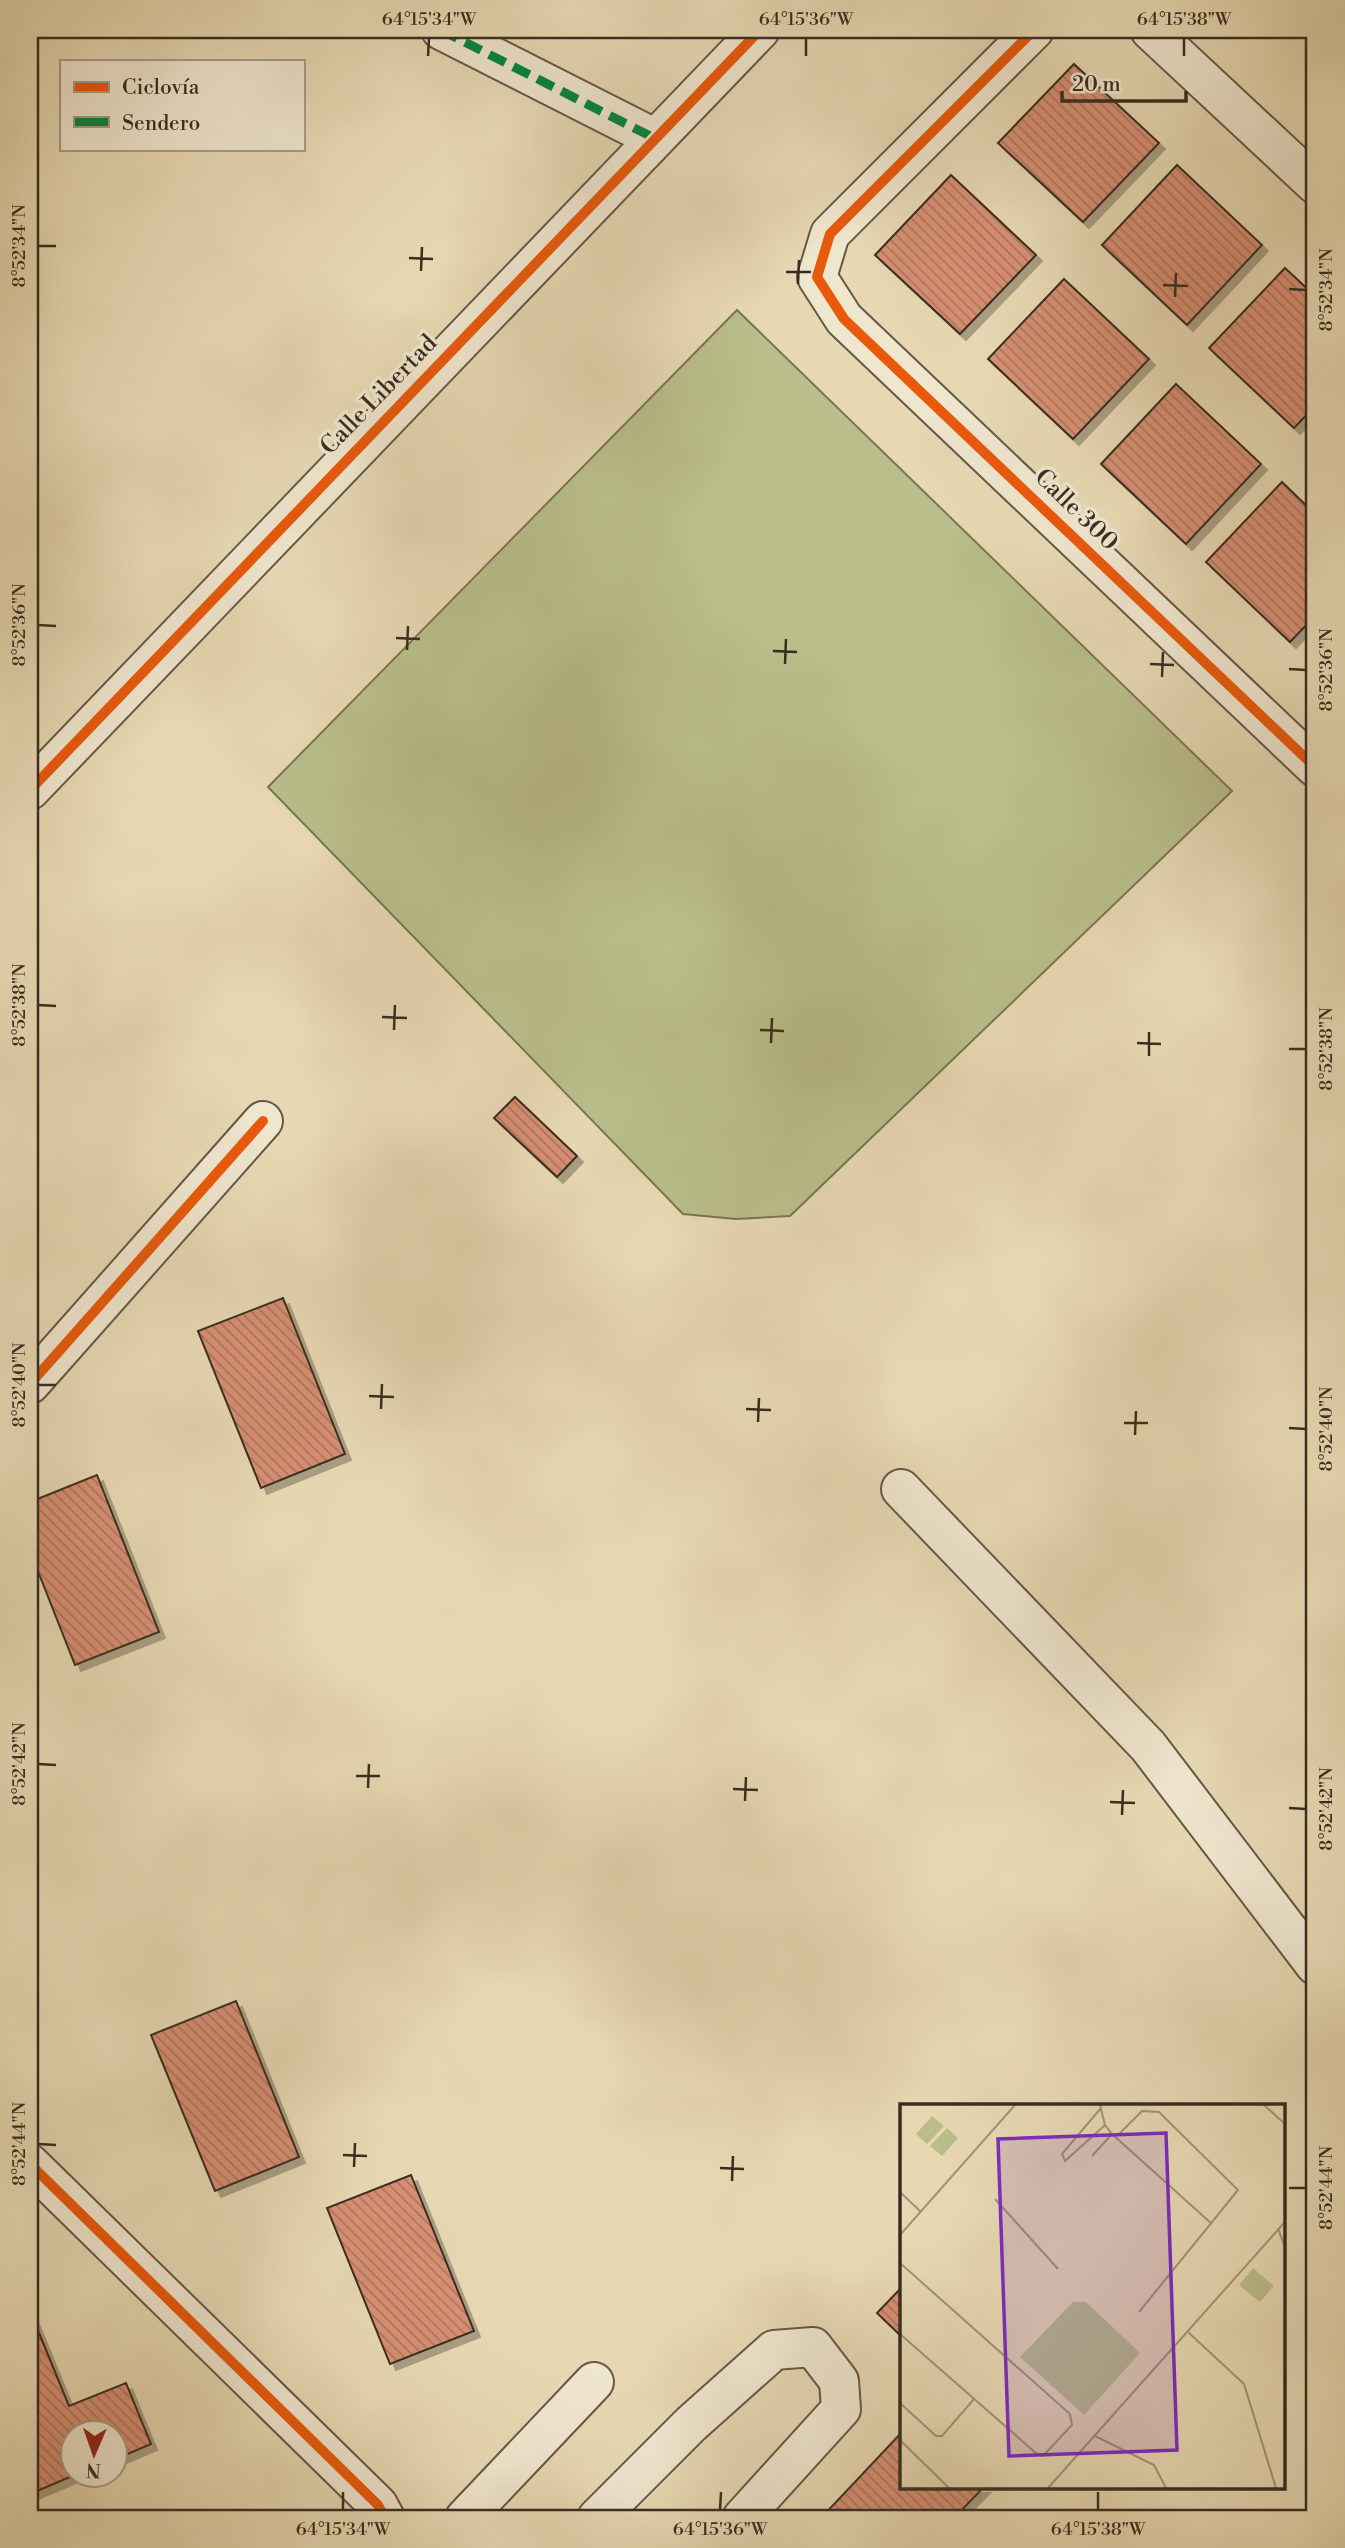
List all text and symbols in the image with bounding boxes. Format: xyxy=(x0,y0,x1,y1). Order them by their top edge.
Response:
text: 64°15'34"W xyxy=(382,8,477,31)
text: 64°15'36"W xyxy=(759,8,854,31)
text: 64°15'38"W xyxy=(1137,8,1232,31)
legend xyxy=(60,60,304,150)
scale bar xyxy=(1062,60,1186,104)
text: 20 m xyxy=(1072,72,1121,98)
text: Ciclovía xyxy=(122,75,200,101)
text: Sendero xyxy=(122,111,200,137)
text: 8°52'34"N xyxy=(8,204,31,288)
text: 8°52'34"N xyxy=(1315,248,1338,332)
street label: Calle Libertad xyxy=(314,328,444,461)
street label: Calle 300 xyxy=(1028,463,1124,557)
text: 8°52'36"N xyxy=(8,583,31,667)
text: 8°52'36"N xyxy=(1315,628,1338,712)
text: 8°52'38"N xyxy=(8,963,31,1047)
text: 8°52'38"N xyxy=(1315,1007,1338,1091)
text: 8°52'40"N xyxy=(8,1342,31,1427)
text: 8°52'40"N xyxy=(1315,1386,1338,1471)
text: 8°52'42"N xyxy=(8,1722,31,1806)
text: 8°52'42"N xyxy=(1315,1767,1338,1851)
text: 8°52'44"N xyxy=(8,2101,31,2186)
inset map xyxy=(900,2104,1286,2488)
text: 8°52'44"N xyxy=(1315,2145,1338,2230)
north arrow xyxy=(60,2418,130,2488)
text: N xyxy=(86,2458,101,2482)
text: 64°15'34"W xyxy=(296,2518,391,2541)
text: 64°15'36"W xyxy=(673,2518,768,2541)
text: 64°15'38"W xyxy=(1051,2518,1146,2541)

